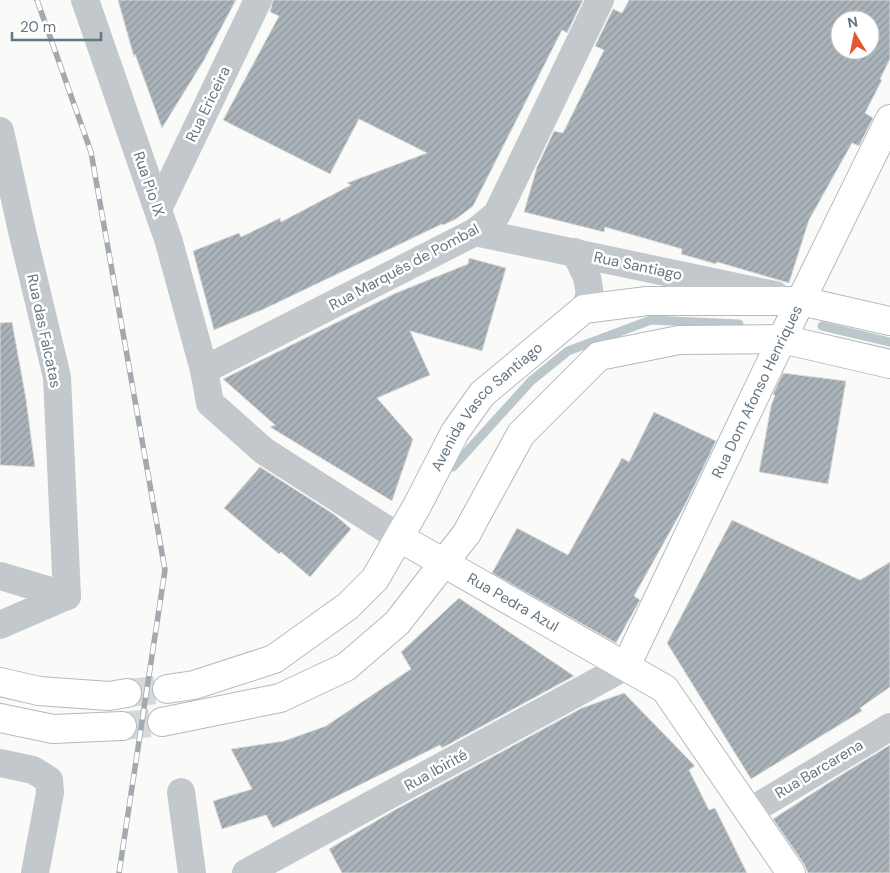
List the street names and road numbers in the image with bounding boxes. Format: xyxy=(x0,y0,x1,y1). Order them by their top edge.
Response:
street label: Rua Ericeira xyxy=(181,63,235,145)
street label: Rua Pio IX xyxy=(129,149,169,219)
street label: Rua Marquês de Pombal xyxy=(326,219,482,315)
street label: Rua Santiago xyxy=(592,247,684,285)
street label: Rua das Falcatas xyxy=(22,272,66,390)
street label: Rua Dom Afonso Henriques xyxy=(707,302,807,481)
street label: Avenida Vasco Santiago xyxy=(427,337,547,475)
street label: Rua Pedra Azul xyxy=(463,568,562,636)
street label: Rua Barcarena xyxy=(771,735,867,803)
street label: Rua Ibirité xyxy=(401,744,471,796)

